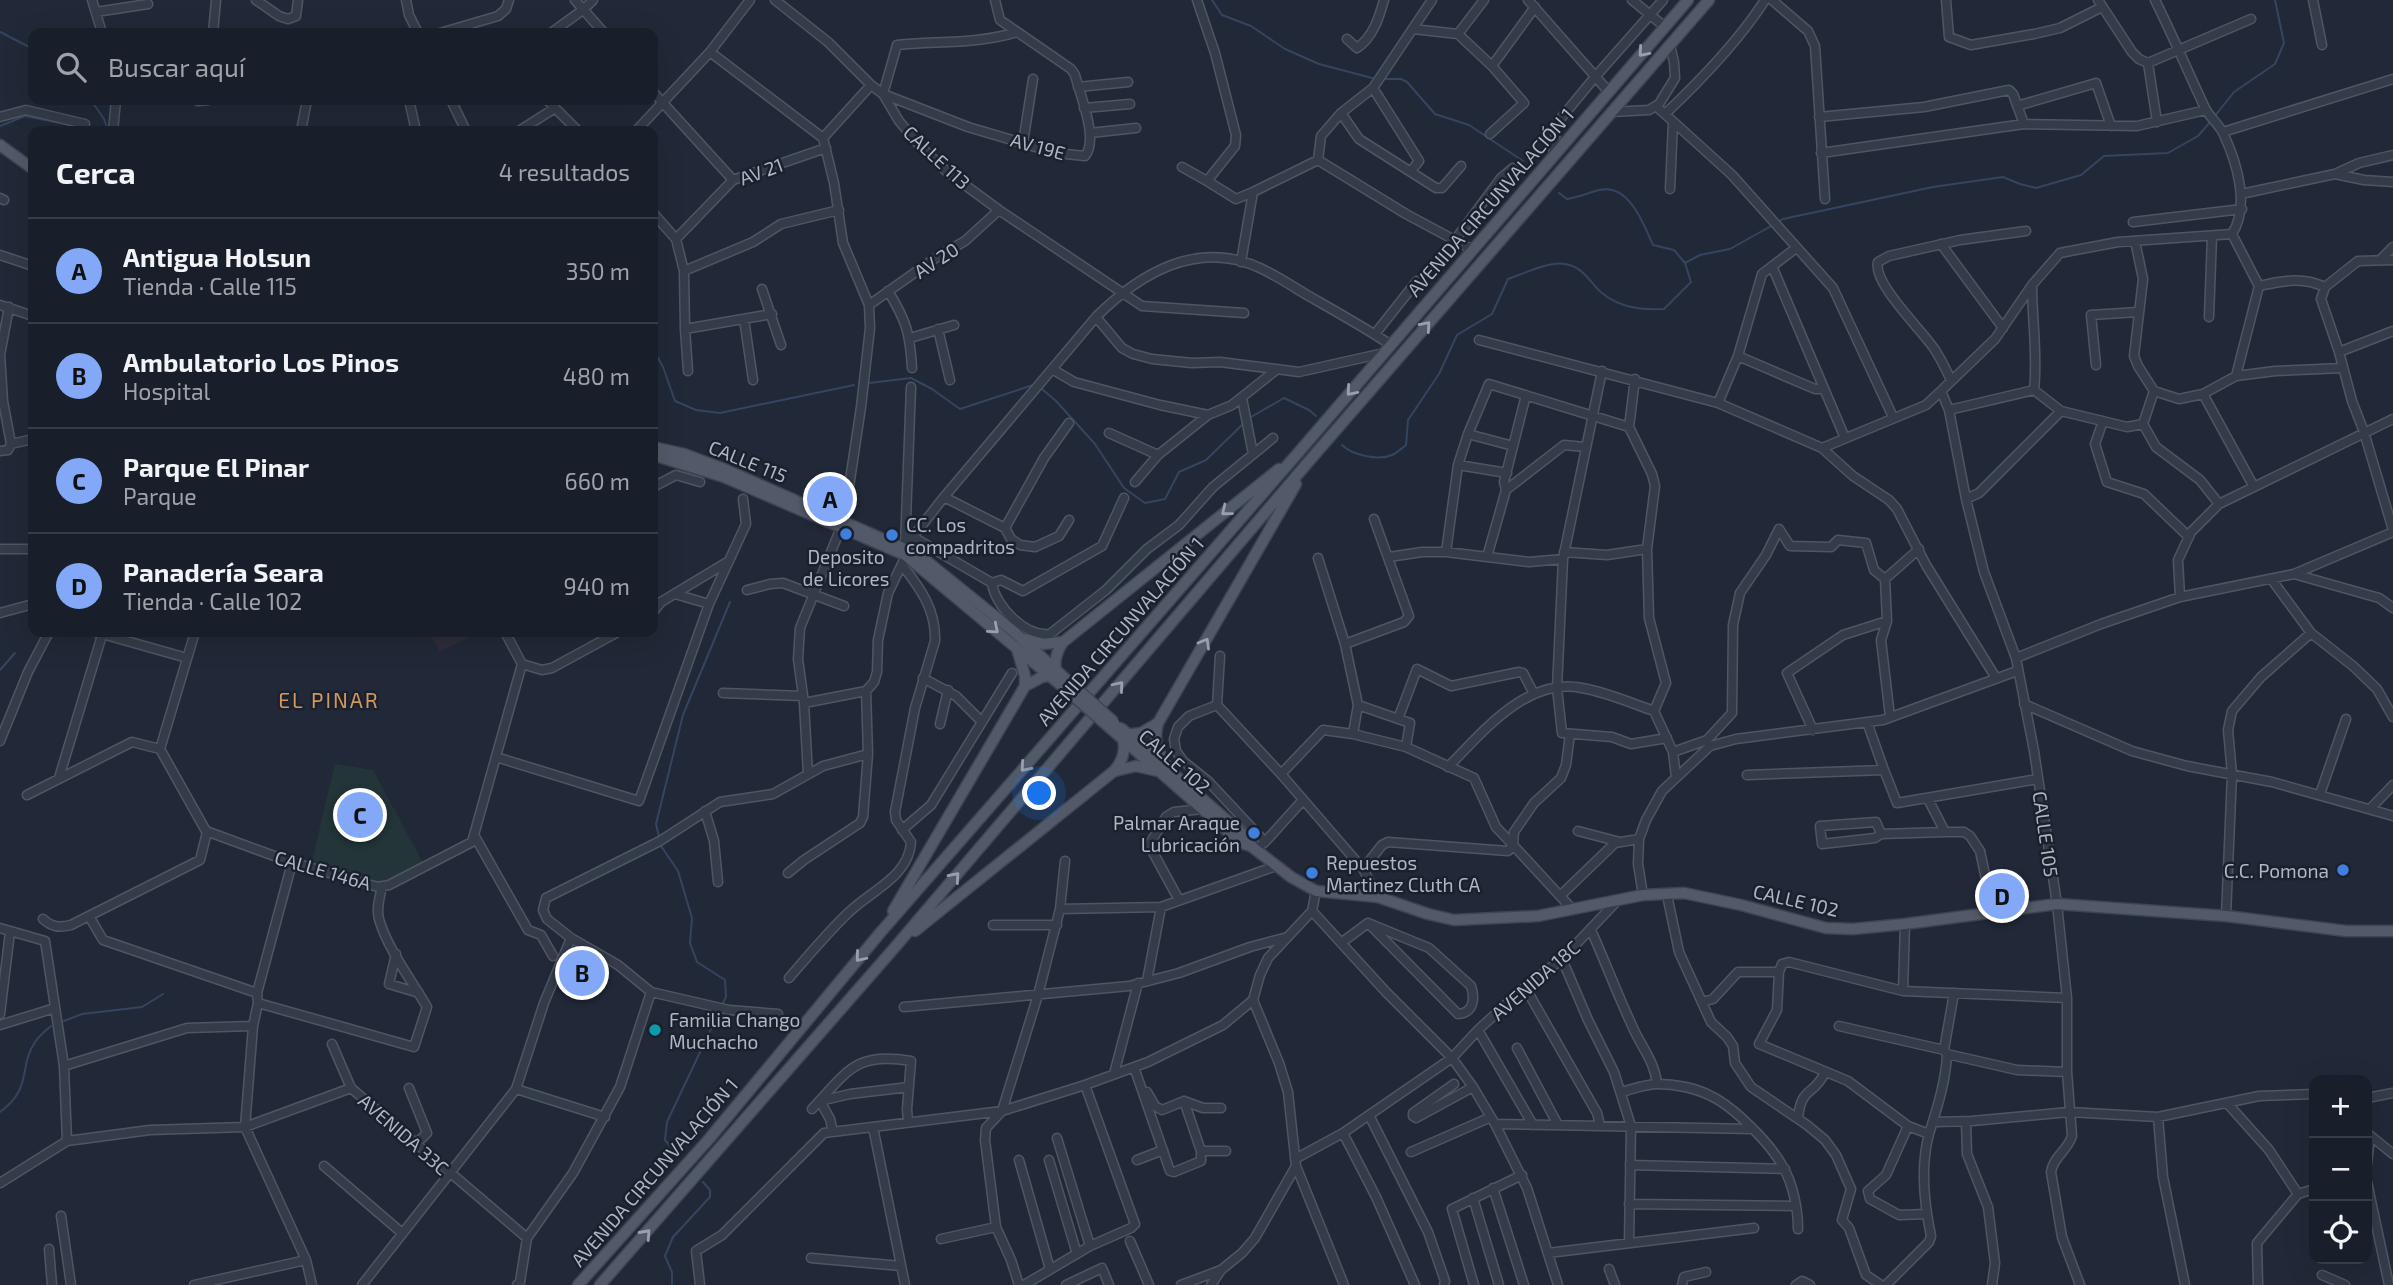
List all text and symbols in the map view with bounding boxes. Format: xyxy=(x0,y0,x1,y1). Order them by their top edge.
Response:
search box xyxy=(28,28,658,105)
one-way arrow xyxy=(1639,43,1651,56)
icon: search xyxy=(52,48,90,86)
text: Buscar aquí xyxy=(108,51,245,82)
street label: AVENIDA CIRCUNVALACIÓN 1 xyxy=(1402,103,1578,301)
street label: CALLE 113 xyxy=(899,120,975,194)
street label: AV 19E xyxy=(1008,128,1068,164)
street label: AV 21 xyxy=(736,153,786,189)
text: Cerca xyxy=(56,154,136,190)
text: 4 resultados xyxy=(499,158,630,186)
street label: AV 20 xyxy=(909,237,963,283)
text: Antigua Holsun xyxy=(123,241,311,272)
text: A xyxy=(71,257,87,285)
text: 350 m xyxy=(566,257,630,285)
text: Tienda · Calle 115 xyxy=(123,272,297,300)
one-way arrow xyxy=(1418,322,1430,335)
text: Ambulatorio Los Pinos xyxy=(123,346,399,377)
text: B xyxy=(72,362,86,390)
text: 480 m xyxy=(563,362,630,390)
text: Hospital xyxy=(123,377,210,405)
one-way arrow xyxy=(1347,383,1359,396)
street label: CALLE 115 xyxy=(706,435,790,487)
text: Parque El Pinar xyxy=(123,451,309,482)
text: C xyxy=(72,467,86,495)
text: 660 m xyxy=(565,467,630,495)
pin: A xyxy=(807,473,853,525)
text: Parque xyxy=(123,482,197,510)
one-way arrow xyxy=(1221,503,1234,515)
place label: CC. Los compadritos xyxy=(906,513,1015,558)
marker: Deposito de Licores xyxy=(838,526,854,542)
marker: CC. Los compadritos xyxy=(884,527,900,543)
street label: AVENIDA CIRCUNVALACIÓN 1 xyxy=(1032,532,1208,730)
place label: Deposito de Licores xyxy=(803,545,889,590)
text: Panadería Seara xyxy=(123,556,324,587)
text: D xyxy=(71,572,87,600)
text: 940 m xyxy=(564,572,630,600)
text: Tienda · Calle 102 xyxy=(123,587,302,615)
one-way arrow xyxy=(986,620,998,633)
one-way arrow xyxy=(1196,637,1209,650)
one-way arrow xyxy=(1111,681,1124,694)
district label: EL PINAR xyxy=(278,687,380,712)
street label: CALLE 102 xyxy=(1135,724,1215,798)
one-way arrow xyxy=(1021,758,1034,771)
your location xyxy=(1022,776,1056,810)
pin: C xyxy=(337,789,383,841)
street label: CALLE 105 xyxy=(2029,790,2063,878)
place label: Palmar Araque Lubricación xyxy=(1113,811,1240,856)
marker: Palmar Araque Lubricación xyxy=(1246,825,1262,841)
street label: CALLE 146A xyxy=(272,845,374,895)
place label: Repuestos Martinez Cluth CA xyxy=(1326,851,1480,896)
place label: C.C. Pomona xyxy=(2224,859,2329,882)
marker: C.C. Pomona xyxy=(2335,862,2351,878)
marker: Repuestos Martinez Cluth CA xyxy=(1304,865,1320,881)
pin: D xyxy=(1979,870,2025,922)
one-way arrow xyxy=(947,872,959,885)
street label: CALLE 102 xyxy=(1751,879,1841,921)
street label: AVENIDA 18C xyxy=(1486,935,1584,1025)
pin: B xyxy=(559,947,605,999)
one-way arrow xyxy=(856,948,868,961)
place label: Familia Chango Muchacho xyxy=(669,1008,800,1053)
marker: Familia Chango Muchacho xyxy=(647,1022,663,1038)
street label: AVENIDA CIRCUNVALACIÓN 1 xyxy=(566,1073,742,1271)
map controls xyxy=(2309,1075,2372,1264)
button: + xyxy=(2309,1075,2372,1138)
street label: AVENIDA 33C xyxy=(354,1089,454,1179)
button: − xyxy=(2309,1138,2372,1201)
button: locate xyxy=(2309,1201,2372,1264)
one-way arrow xyxy=(637,1229,650,1242)

